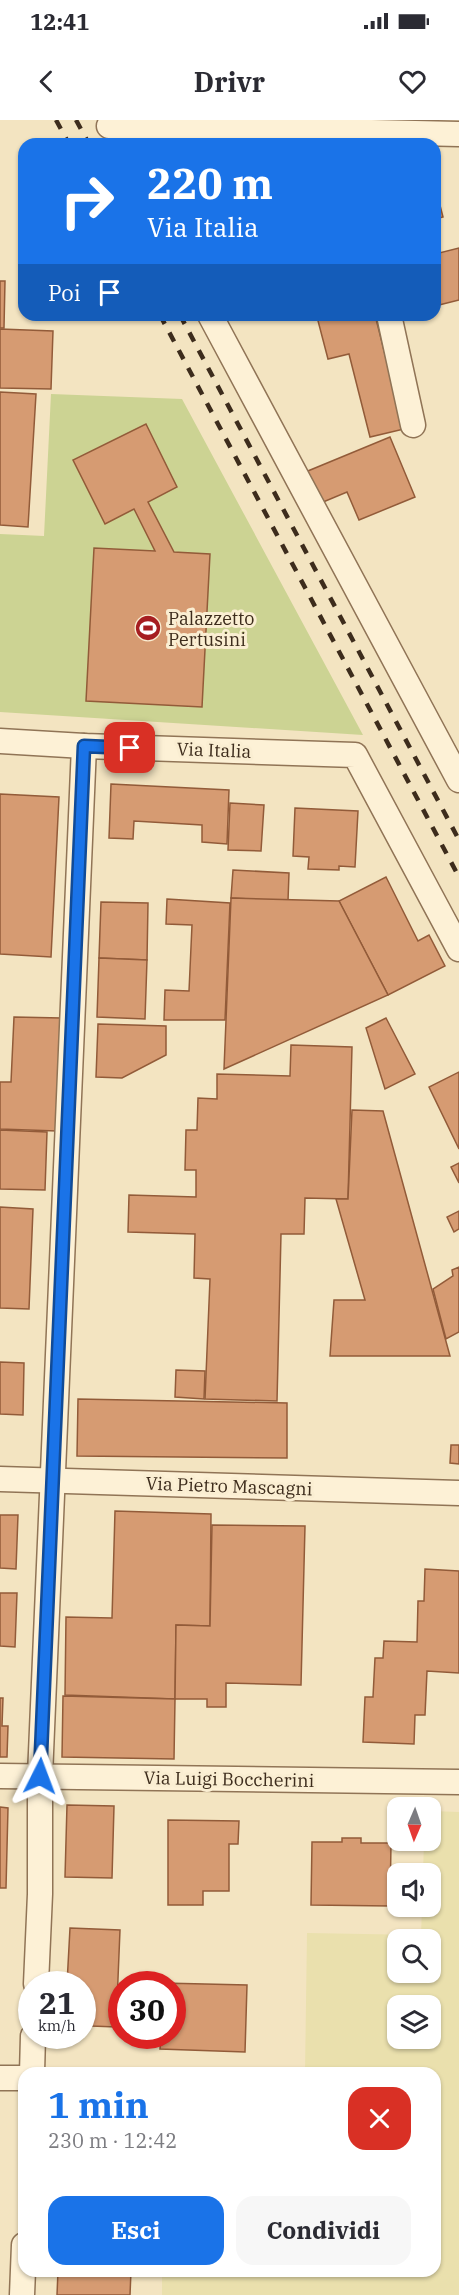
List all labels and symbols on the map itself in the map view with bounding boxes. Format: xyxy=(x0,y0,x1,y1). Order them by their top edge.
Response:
place label: Palazzetto Pertusini xyxy=(168,607,254,651)
sports icon: Palazzetto Pertusini xyxy=(133,613,163,643)
pin xyxy=(104,722,155,773)
street label: Via Italia xyxy=(176,737,252,763)
street label: Via Pietro Mascagni xyxy=(145,1472,313,1500)
position arrow xyxy=(8,1744,72,1808)
street label: Via Luigi Boccherini xyxy=(143,1766,315,1792)
north arrow xyxy=(387,1797,441,1851)
speed limit sign: 30 xyxy=(108,1971,186,2049)

